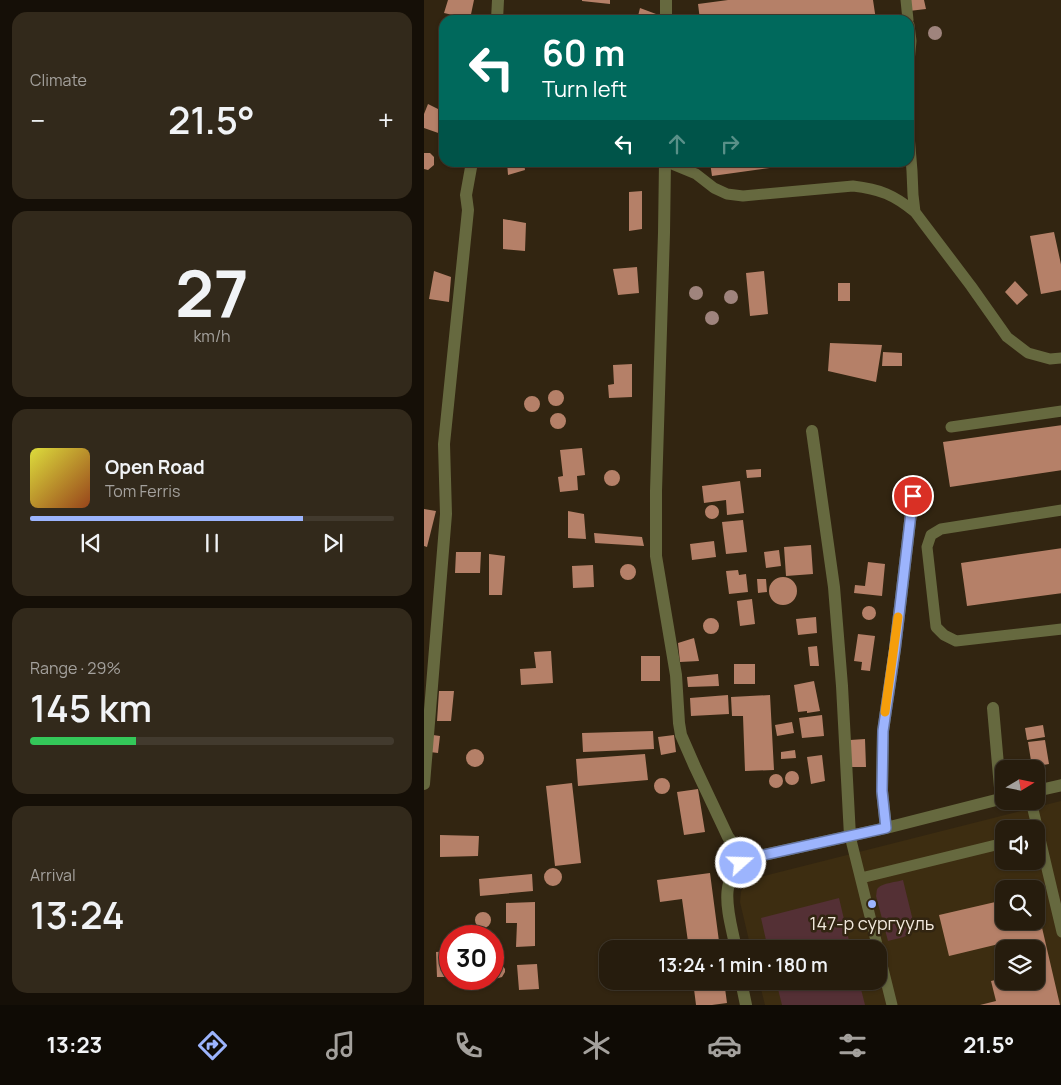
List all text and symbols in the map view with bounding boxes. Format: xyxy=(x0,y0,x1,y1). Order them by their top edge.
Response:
text: 60 m xyxy=(542,29,625,77)
icon: left xyxy=(459,35,524,100)
text: Climate xyxy=(30,69,87,91)
text: Turn left xyxy=(542,74,627,104)
text: 21.5° xyxy=(168,93,255,145)
text: − xyxy=(30,101,45,139)
text: + xyxy=(378,101,394,139)
icon: left xyxy=(610,130,638,158)
icon: ahead xyxy=(663,130,691,158)
icon: right xyxy=(716,130,744,158)
text: 27 xyxy=(175,248,249,337)
text: km/h xyxy=(193,325,231,347)
text: Open Road xyxy=(105,454,205,480)
pin xyxy=(892,475,934,517)
text: Tom Ferris xyxy=(105,480,180,502)
icon: arrive xyxy=(899,482,927,510)
icon: previous xyxy=(77,529,105,557)
icon: pause xyxy=(198,529,226,557)
icon: next xyxy=(319,529,347,557)
text: Range · 29% xyxy=(30,657,121,679)
text: 145 km xyxy=(30,681,152,733)
north arrow xyxy=(995,760,1045,810)
map controls xyxy=(995,760,1045,990)
button: sound xyxy=(995,820,1045,870)
position arrow xyxy=(714,836,766,888)
text: Arrival xyxy=(30,864,76,886)
button: search xyxy=(995,880,1045,930)
text: 13:24 xyxy=(30,888,125,940)
marker: 147-р сургууль xyxy=(866,898,878,910)
place label: 147-р сургууль xyxy=(810,911,934,935)
speed limit sign: 30 xyxy=(439,925,504,990)
button: layers xyxy=(995,940,1045,990)
text: 13:24 · 1 min · 180 m xyxy=(658,952,828,978)
icon: directions xyxy=(195,1028,230,1063)
icon: music xyxy=(323,1028,358,1063)
icon: phone xyxy=(451,1028,486,1063)
icon: climate xyxy=(579,1028,614,1063)
icon: car xyxy=(707,1028,742,1063)
icon: filters xyxy=(835,1028,870,1063)
text: 13:23 xyxy=(46,1030,102,1060)
text: 21.5° xyxy=(963,1030,1014,1060)

